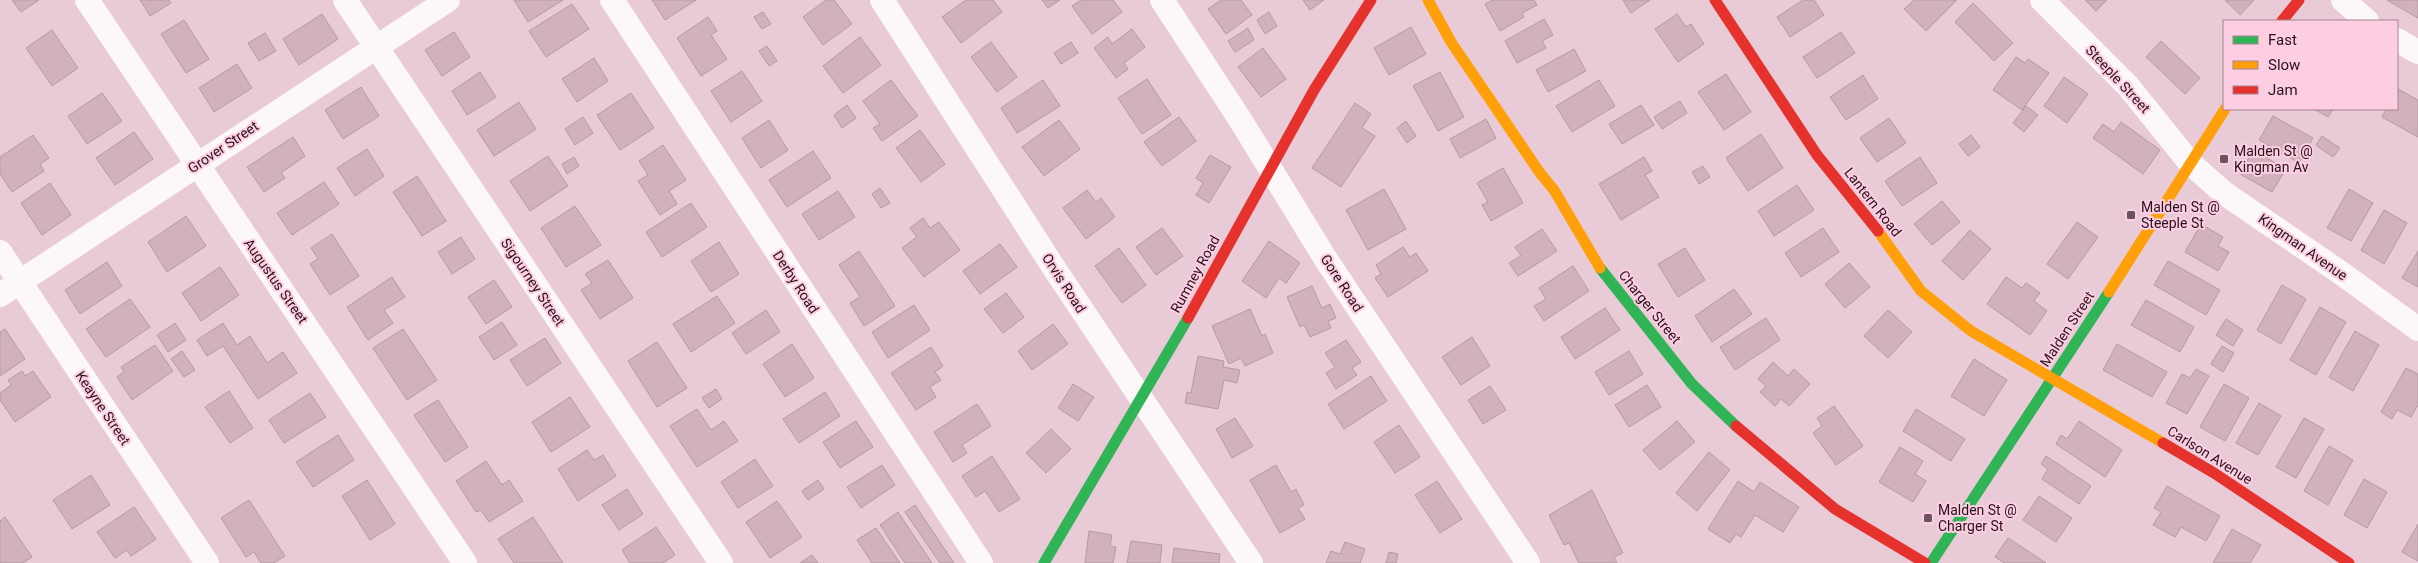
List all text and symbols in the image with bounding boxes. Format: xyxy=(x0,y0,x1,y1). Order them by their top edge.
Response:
legend xyxy=(2223,20,2398,110)
text: Fast xyxy=(2268,31,2297,49)
street label: Steeple Street xyxy=(2083,42,2154,117)
text: Slow xyxy=(2268,56,2300,74)
text: Jam xyxy=(2268,81,2298,99)
street label: Grover Street xyxy=(185,117,262,176)
place label: Malden St @ Kingman Av xyxy=(2234,143,2313,175)
marker: Malden St @ Kingman Av xyxy=(2218,153,2230,165)
street label: Lantern Road xyxy=(1841,164,1905,240)
place label: Malden St @ Steeple St xyxy=(2141,199,2220,231)
marker: Malden St @ Steeple St xyxy=(2125,209,2137,221)
street label: Kingman Avenue xyxy=(2256,210,2350,284)
street label: Rumney Road xyxy=(1167,233,1223,315)
street label: Sigourney Street xyxy=(498,235,568,329)
street label: Augustus Street xyxy=(241,236,311,327)
street label: Derby Road xyxy=(770,248,822,316)
street label: Orvis Road xyxy=(1039,250,1089,316)
street label: Gore Road xyxy=(1318,251,1366,315)
street label: Charger Street xyxy=(1616,267,1685,347)
street label: Malden Street xyxy=(2037,288,2098,370)
street label: Keayne Street xyxy=(72,368,134,448)
street label: Carlson Avenue xyxy=(2165,422,2255,488)
place label: Malden St @ Charger St xyxy=(1938,502,2017,534)
marker: Malden St @ Charger St xyxy=(1922,512,1934,524)

